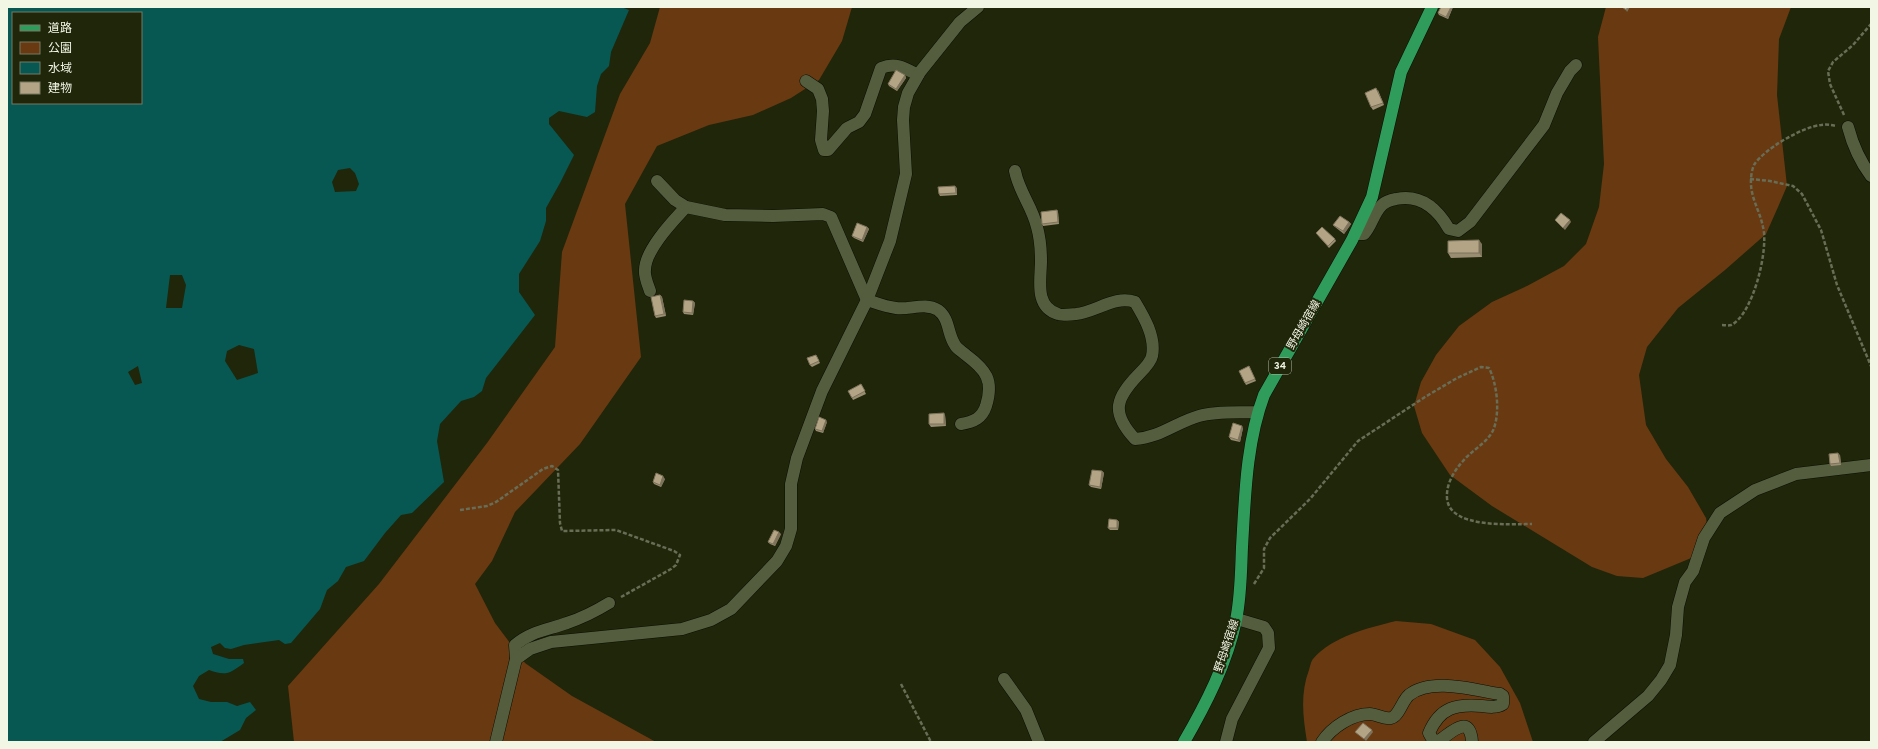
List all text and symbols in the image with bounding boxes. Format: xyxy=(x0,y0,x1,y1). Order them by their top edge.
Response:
legend xyxy=(12,12,142,104)
text: 道路 xyxy=(48,21,72,37)
text: 公園 xyxy=(48,41,72,57)
text: 水域 xyxy=(48,61,72,77)
text: 建物 xyxy=(48,81,72,97)
street label: 野母崎宿線 xyxy=(1284,298,1324,352)
road number: 34 xyxy=(1269,358,1291,374)
street label: 野母崎宿線 xyxy=(1212,618,1242,674)

